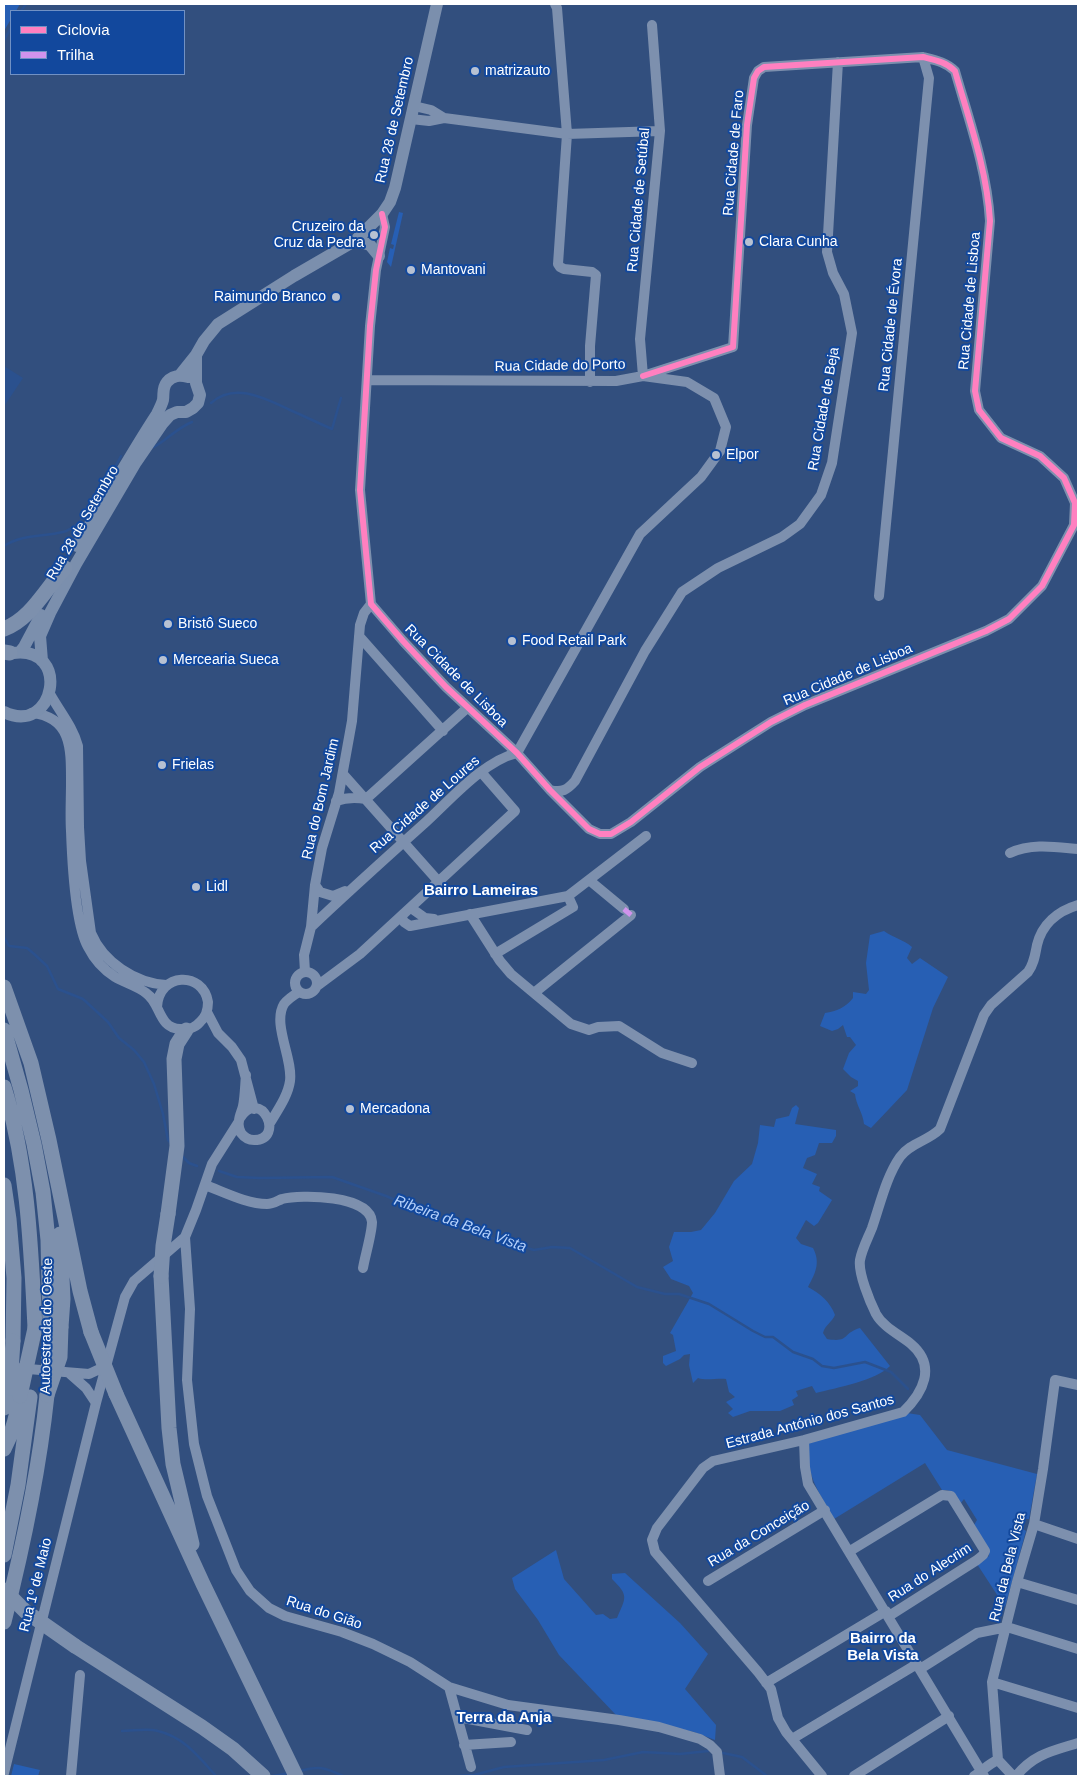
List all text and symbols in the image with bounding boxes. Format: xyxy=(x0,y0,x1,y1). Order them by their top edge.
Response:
legend xyxy=(10,10,185,75)
text: Ciclovia xyxy=(57,21,110,38)
text: Trilha xyxy=(57,46,94,63)
street label: Rua 28 de Setembro xyxy=(372,55,418,185)
place label: matrizauto xyxy=(485,63,550,79)
marker: matrizauto xyxy=(469,65,481,77)
street label: Rua Cidade de Faro xyxy=(720,89,748,217)
street label: Rua Cidade de Setúbal xyxy=(624,127,654,273)
place label: Cruzeiro da Cruz da Pedra xyxy=(274,219,364,252)
marker: Cruzeiro da Cruz da Pedra xyxy=(368,229,380,241)
street label: Rua Cidade de Lisboa xyxy=(956,231,984,371)
place label: Clara Cunha xyxy=(759,234,838,250)
marker: Clara Cunha xyxy=(743,236,755,248)
street label: Rua Cidade de Évora xyxy=(876,258,906,392)
place label: Mantovani xyxy=(421,262,486,278)
marker: Mantovani xyxy=(405,264,417,276)
place label: Raimundo Branco xyxy=(214,289,326,305)
marker: Raimundo Branco xyxy=(330,291,342,303)
street label: Rua Cidade de Beja xyxy=(805,346,843,472)
street label: Rua Cidade do Porto xyxy=(494,356,626,376)
place label: Elpor xyxy=(726,447,759,463)
marker: Elpor xyxy=(710,449,722,461)
street label: Rua 28 de Setembro xyxy=(43,463,123,583)
place label: Bristô Sueco xyxy=(178,616,257,632)
marker: Bristô Sueco xyxy=(162,618,174,630)
street label: Rua Cidade de Lisboa xyxy=(401,621,511,731)
place label: Food Retail Park xyxy=(522,633,626,649)
marker: Food Retail Park xyxy=(506,635,518,647)
street label: Rua Cidade de Lisboa xyxy=(781,640,915,710)
place label: Mercearia Sueca xyxy=(173,652,279,668)
marker: Mercearia Sueca xyxy=(157,654,169,666)
street label: Rua do Bom Jardim xyxy=(299,737,343,861)
street label: Rua Cidade de Loures xyxy=(367,753,483,857)
place label: Frielas xyxy=(172,757,214,773)
marker: Frielas xyxy=(156,759,168,771)
place label: Lidl xyxy=(206,879,228,895)
marker: Lidl xyxy=(190,881,202,893)
district label: Bairro Lameiras xyxy=(424,882,538,900)
place label: Mercadona xyxy=(360,1101,430,1117)
marker: Mercadona xyxy=(344,1103,356,1115)
water label: Ribeira da Bela Vista xyxy=(391,1192,529,1256)
street label: Autoestrada do Oeste xyxy=(37,1258,57,1394)
street label: Estrada António dos Santos xyxy=(724,1391,896,1453)
street label: Rua da Conceição xyxy=(705,1497,813,1571)
street label: Rua da Bela Vista xyxy=(986,1511,1030,1623)
street label: Rua 1º de Maio xyxy=(16,1536,56,1634)
street label: Rua do Alecrim xyxy=(885,1540,975,1606)
street label: Rua do Gião xyxy=(284,1593,364,1633)
district label: Bairro da Bela Vista xyxy=(847,1630,919,1665)
district label: Terra da Anja xyxy=(457,1709,551,1727)

